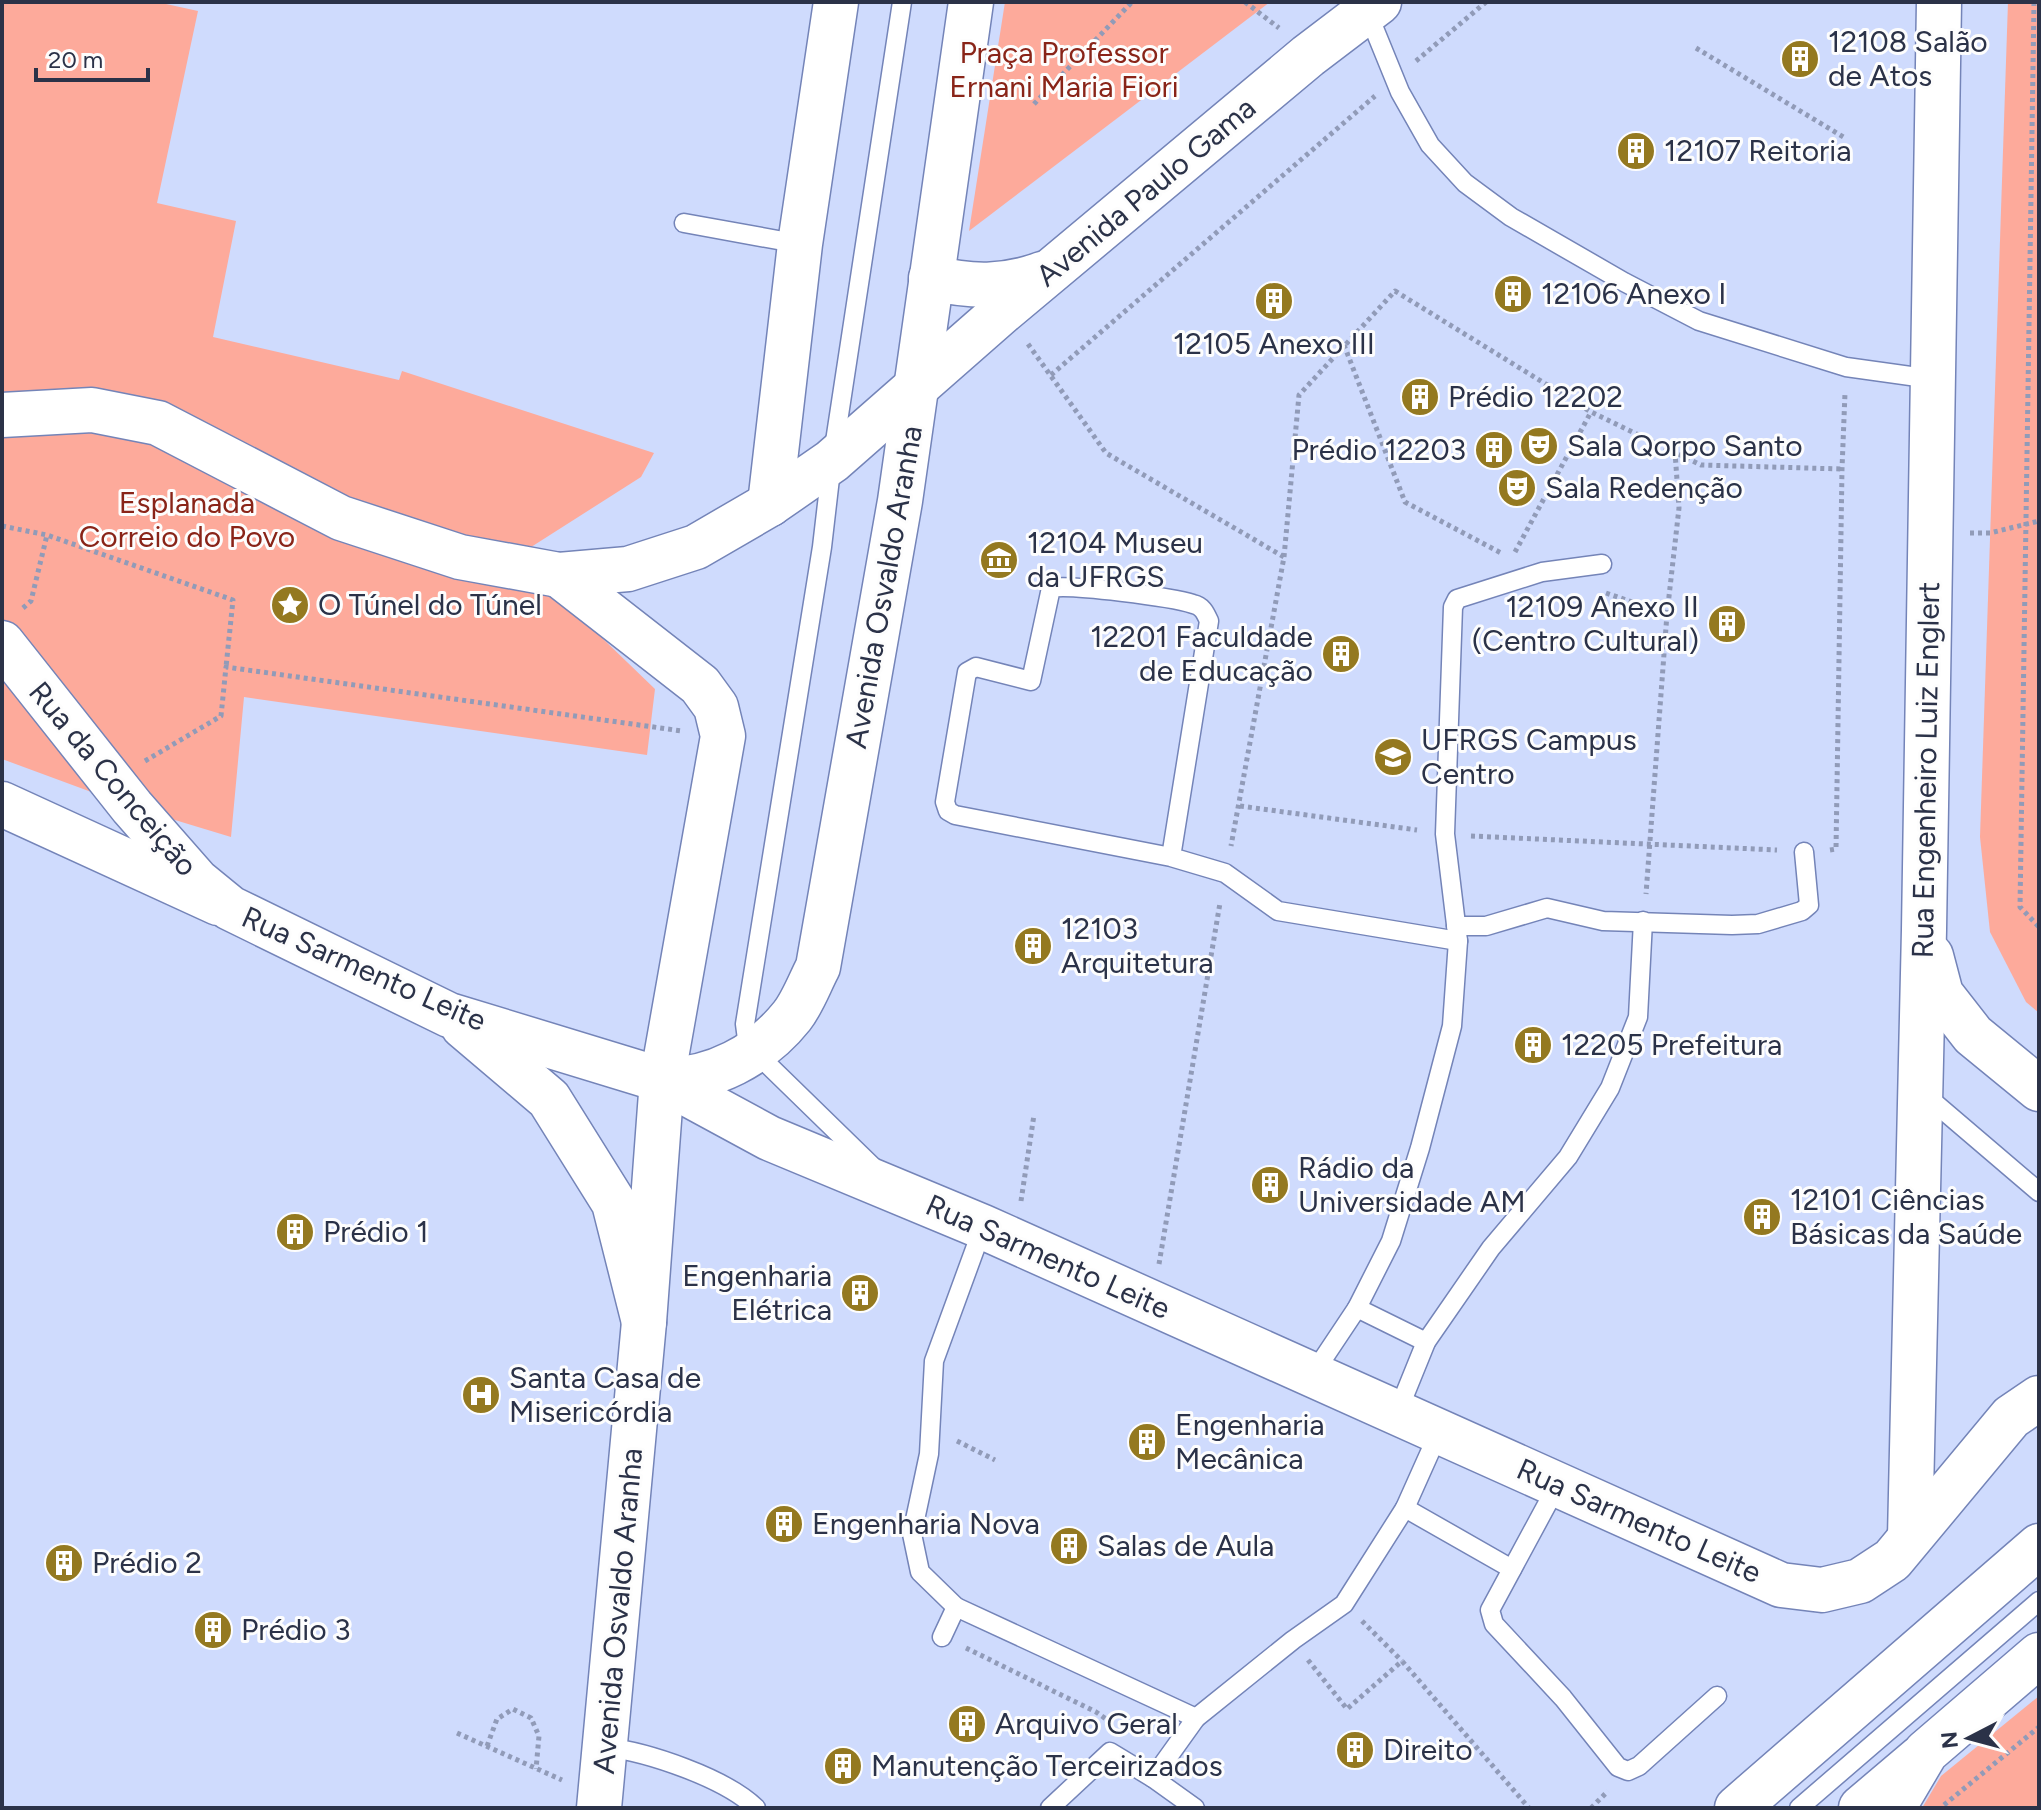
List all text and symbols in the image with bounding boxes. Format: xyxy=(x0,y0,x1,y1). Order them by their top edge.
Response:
place label: 12108 Salão de Atos xyxy=(1828,23,1988,94)
scale bar xyxy=(36,32,148,82)
park label: Praça Professor Ernani Maria Fiori xyxy=(949,34,1179,105)
building icon: 12108 Salão de Atos xyxy=(1779,38,1821,80)
text: 20 m xyxy=(48,45,103,74)
street label: Avenida Paulo Gama xyxy=(1028,89,1263,294)
building icon: 12107 Reitoria xyxy=(1615,130,1657,172)
place label: 12107 Reitoria xyxy=(1664,132,1852,169)
building icon: 12106 Anexo I xyxy=(1492,273,1534,315)
place label: 12106 Anexo I xyxy=(1541,275,1727,312)
building icon: 12105 Anexo III xyxy=(1253,280,1295,322)
place label: 12105 Anexo III xyxy=(1173,325,1375,362)
building icon: Prédio 12202 xyxy=(1399,376,1441,418)
place label: Prédio 12202 xyxy=(1448,378,1623,415)
street label: Avenida Osvaldo Aranha xyxy=(837,423,930,751)
theatre icon: Sala Qorpo Santo xyxy=(1518,425,1560,467)
place label: Sala Qorpo Santo xyxy=(1567,427,1803,464)
building icon: Prédio 12203 xyxy=(1473,429,1515,471)
place label: Prédio 12203 xyxy=(1291,431,1466,468)
theatre icon: Sala Redenção xyxy=(1496,467,1538,509)
place label: Sala Redenção xyxy=(1545,469,1743,506)
park label: Esplanada Correio do Povo xyxy=(79,484,295,555)
place label: 12104 Museu da UFRGS xyxy=(1027,524,1203,595)
museum icon: 12104 Museu da UFRGS xyxy=(978,539,1020,581)
street label: Rua Engenheiro Luiz Englert xyxy=(1904,581,1947,959)
place icon: O Túnel do Túnel xyxy=(269,584,311,626)
place label: O Túnel do Túnel xyxy=(318,586,542,623)
place label: 12109 Anexo II (Centro Cultural) xyxy=(1472,588,1699,659)
building icon: 12109 Anexo II (Centro Cultural) xyxy=(1706,603,1748,645)
place label: 12201 Faculdade de Educação xyxy=(1090,618,1313,689)
building icon: 12201 Faculdade de Educação xyxy=(1320,633,1362,675)
street label: Rua da Conceição xyxy=(21,674,206,884)
place label: UFRGS Campus Centro xyxy=(1421,721,1637,792)
school or university icon: UFRGS Campus Centro xyxy=(1372,736,1414,778)
street label: Rua Sarmento Leite xyxy=(236,898,492,1039)
place label: 12103 Arquitetura xyxy=(1061,910,1214,981)
building icon: 12103 Arquitetura xyxy=(1012,925,1054,967)
building icon: 12205 Prefeitura xyxy=(1512,1024,1554,1066)
place label: 12205 Prefeitura xyxy=(1561,1026,1782,1063)
place label: Rádio da Universidade AM xyxy=(1298,1149,1526,1220)
building icon: Rádio da Universidade AM xyxy=(1249,1164,1291,1206)
place label: 12101 Ciências Básicas da Saúde xyxy=(1790,1181,2022,1252)
street label: Rua Sarmento Leite xyxy=(920,1186,1176,1327)
building icon: 12101 Ciências Básicas da Saúde xyxy=(1741,1196,1783,1238)
building icon: Prédio 1 xyxy=(274,1211,316,1253)
place label: Prédio 1 xyxy=(323,1213,429,1250)
place label: Engenharia Elétrica xyxy=(682,1257,832,1328)
building icon: Engenharia Elétrica xyxy=(839,1272,881,1314)
place label: Santa Casa de Misericórdia xyxy=(509,1359,701,1430)
hospital icon: Santa Casa de Misericórdia xyxy=(460,1374,502,1416)
place label: Engenharia Mecânica xyxy=(1175,1406,1325,1477)
building icon: Engenharia Mecânica xyxy=(1126,1421,1168,1463)
street label: Avenida Osvaldo Aranha xyxy=(585,1447,650,1775)
street label: Rua Sarmento Leite xyxy=(1511,1450,1767,1591)
building icon: Engenharia Nova xyxy=(763,1503,805,1545)
place label: Engenharia Nova xyxy=(812,1505,1040,1542)
building icon: Salas de Aula xyxy=(1048,1525,1090,1567)
place label: Salas de Aula xyxy=(1097,1527,1274,1564)
building icon: Prédio 2 xyxy=(43,1542,85,1584)
place label: Prédio 2 xyxy=(92,1544,202,1581)
building icon: Prédio 3 xyxy=(192,1609,234,1651)
place label: Prédio 3 xyxy=(241,1611,350,1648)
north arrow xyxy=(1929,1698,2009,1778)
building icon: Arquivo Geral xyxy=(946,1703,988,1745)
place label: Arquivo Geral xyxy=(995,1705,1178,1742)
building icon: Direito xyxy=(1334,1729,1376,1771)
text: N xyxy=(1935,1730,1964,1750)
place label: Direito xyxy=(1383,1731,1473,1768)
building icon: Manutenção Terceirizados xyxy=(822,1745,864,1787)
place label: Manutenção Terceirizados xyxy=(871,1747,1223,1784)

